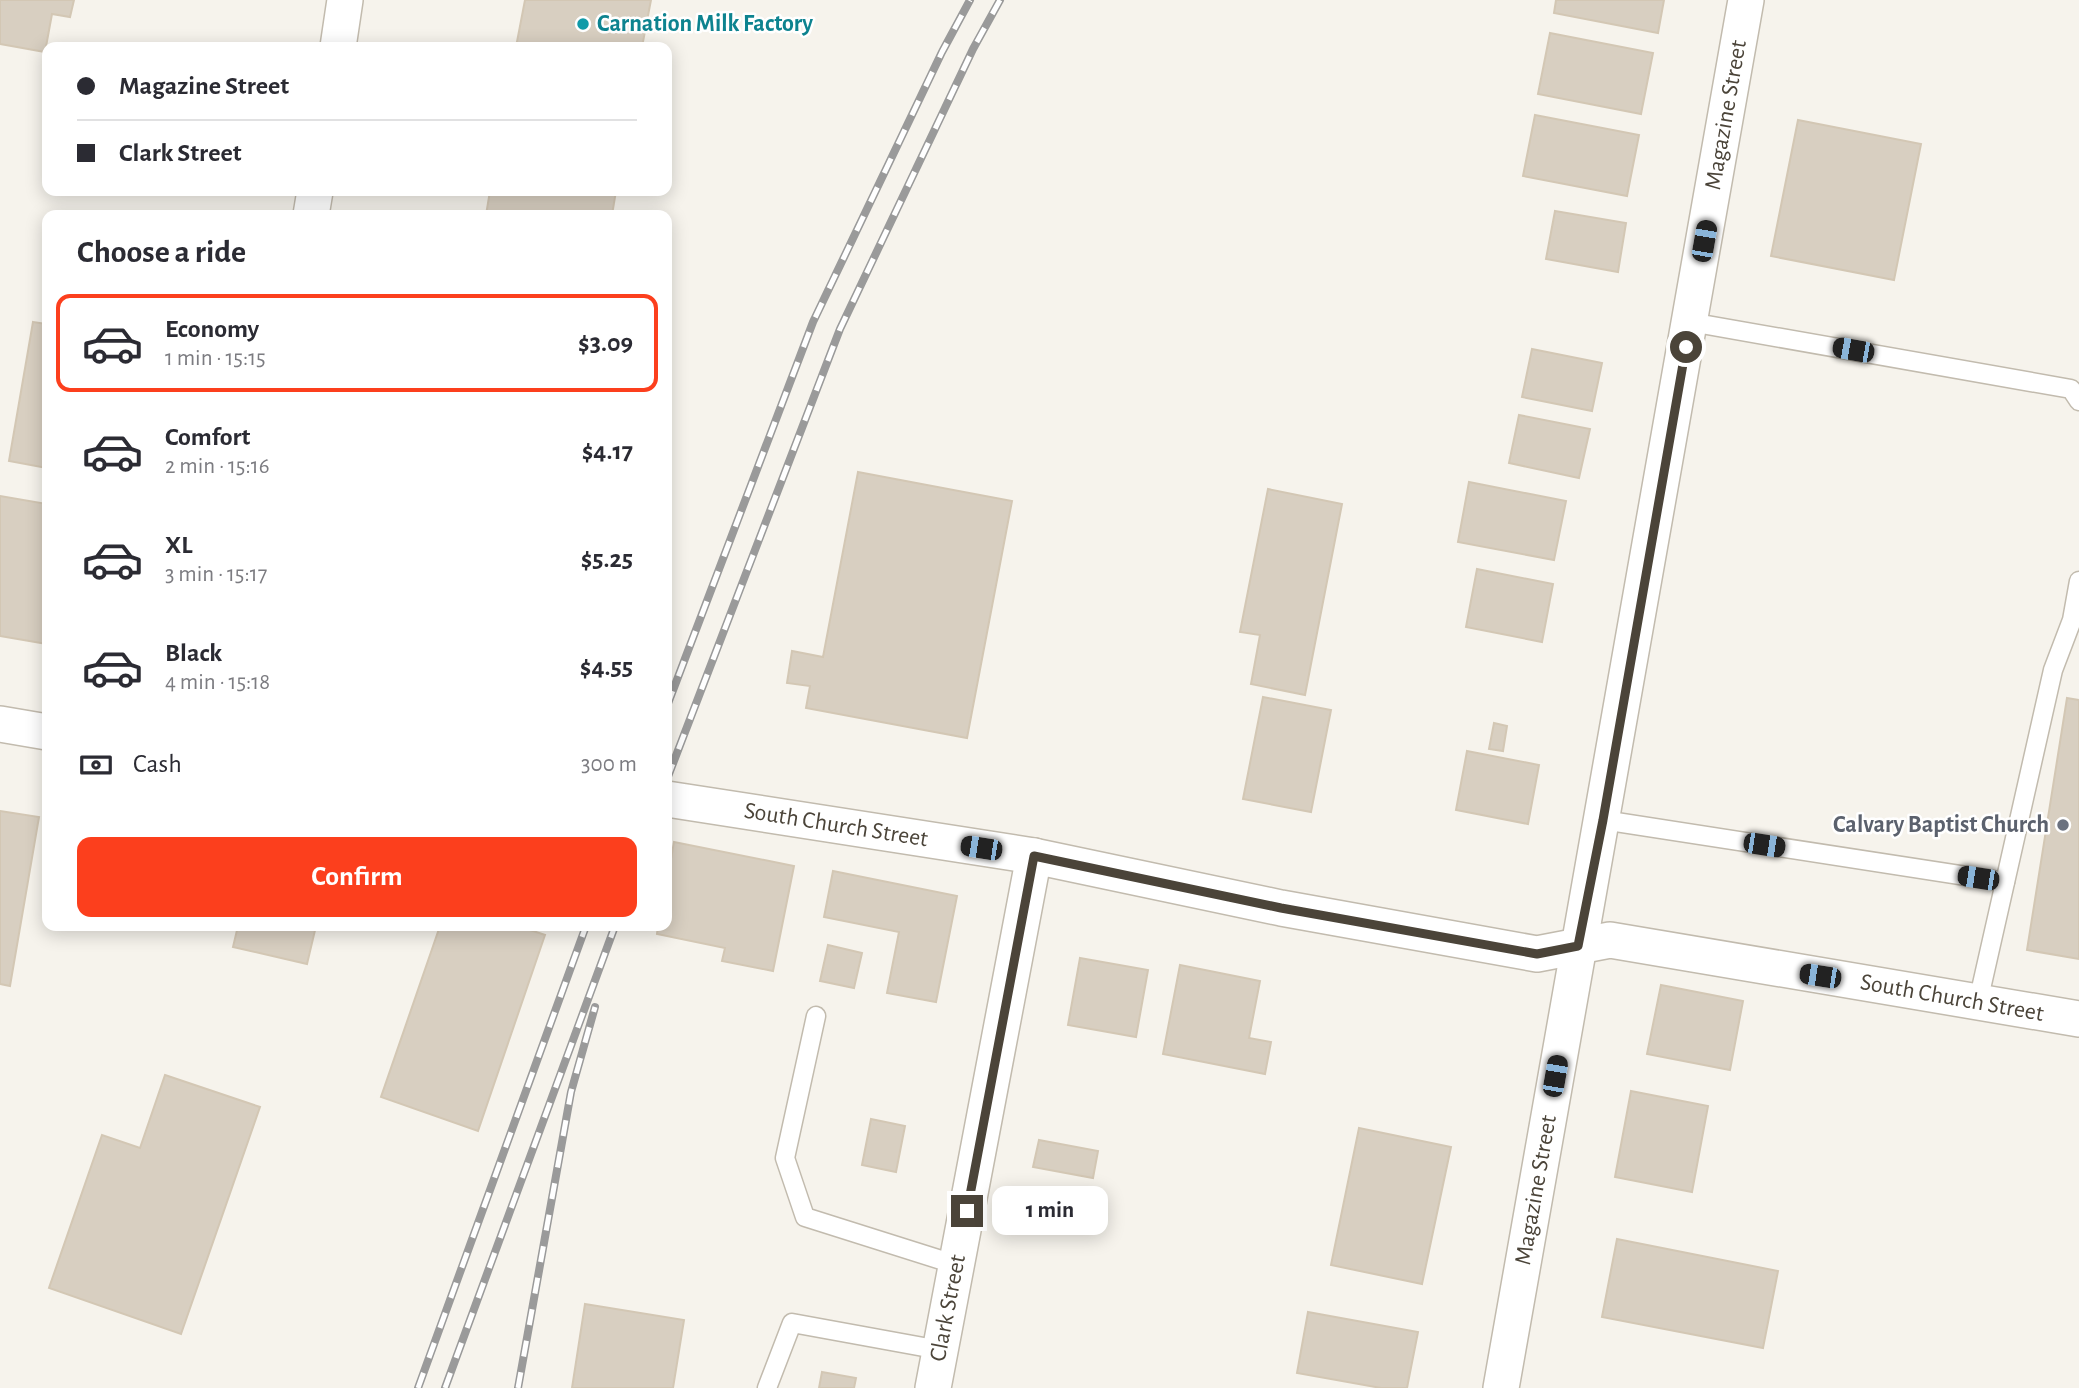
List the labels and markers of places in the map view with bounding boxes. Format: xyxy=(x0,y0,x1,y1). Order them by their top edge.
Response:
place label: Carnation Milk Factory xyxy=(597,12,813,36)
marker: Carnation Milk Factory xyxy=(575,16,591,32)
place label: Calvary Baptist Church xyxy=(1833,813,2049,837)
marker: Calvary Baptist Church xyxy=(2055,817,2071,833)

